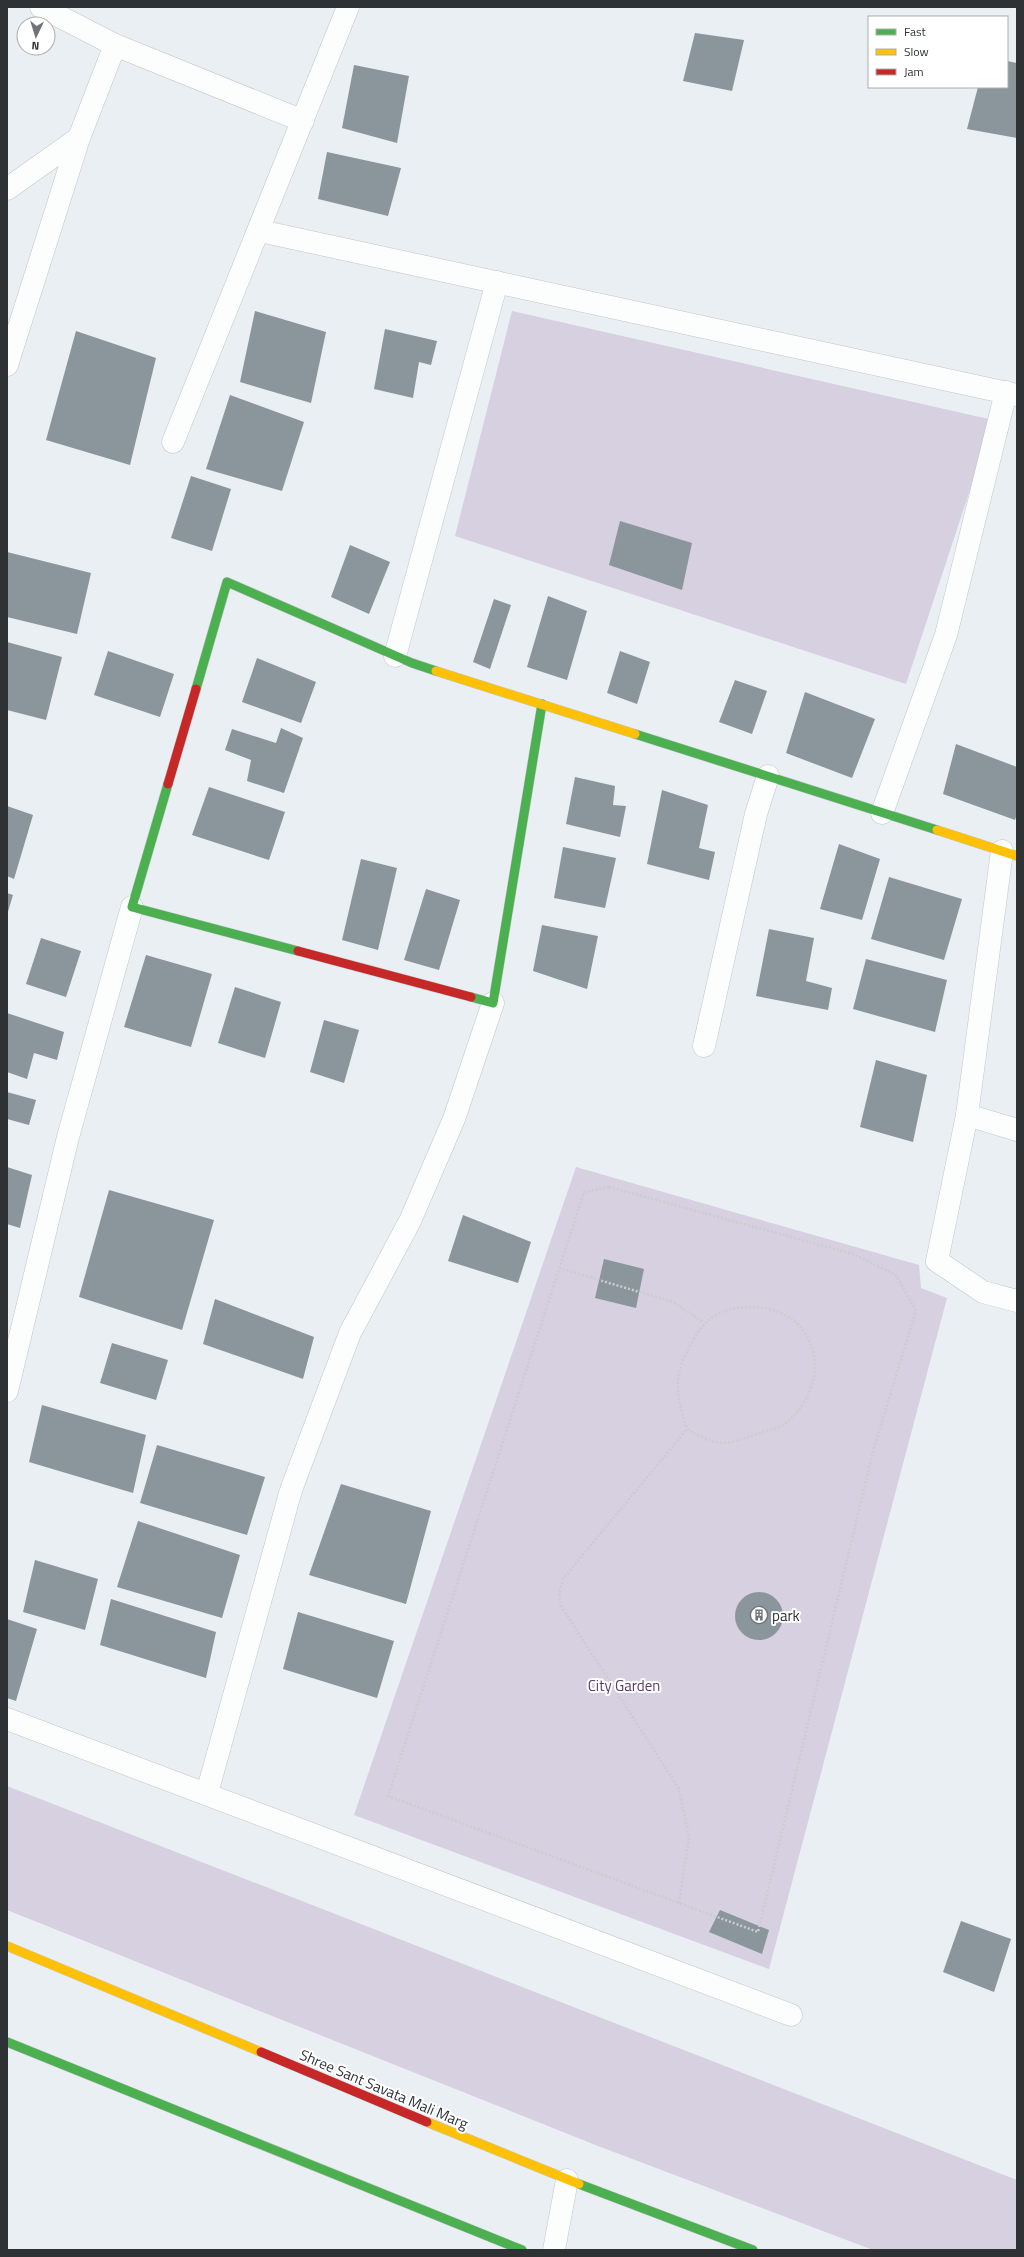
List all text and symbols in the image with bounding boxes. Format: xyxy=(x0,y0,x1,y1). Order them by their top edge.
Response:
north arrow xyxy=(16,16,56,56)
legend xyxy=(868,16,1008,88)
text: Fast xyxy=(904,22,927,41)
text: N xyxy=(31,38,40,54)
text: Slow xyxy=(904,42,929,61)
text: Jam xyxy=(904,62,924,81)
place label: park xyxy=(772,1604,800,1627)
building icon: park xyxy=(749,1605,769,1625)
park label: City Garden xyxy=(588,1674,660,1697)
street label: Shree Sant Savata Mali Marg xyxy=(296,2043,472,2135)

